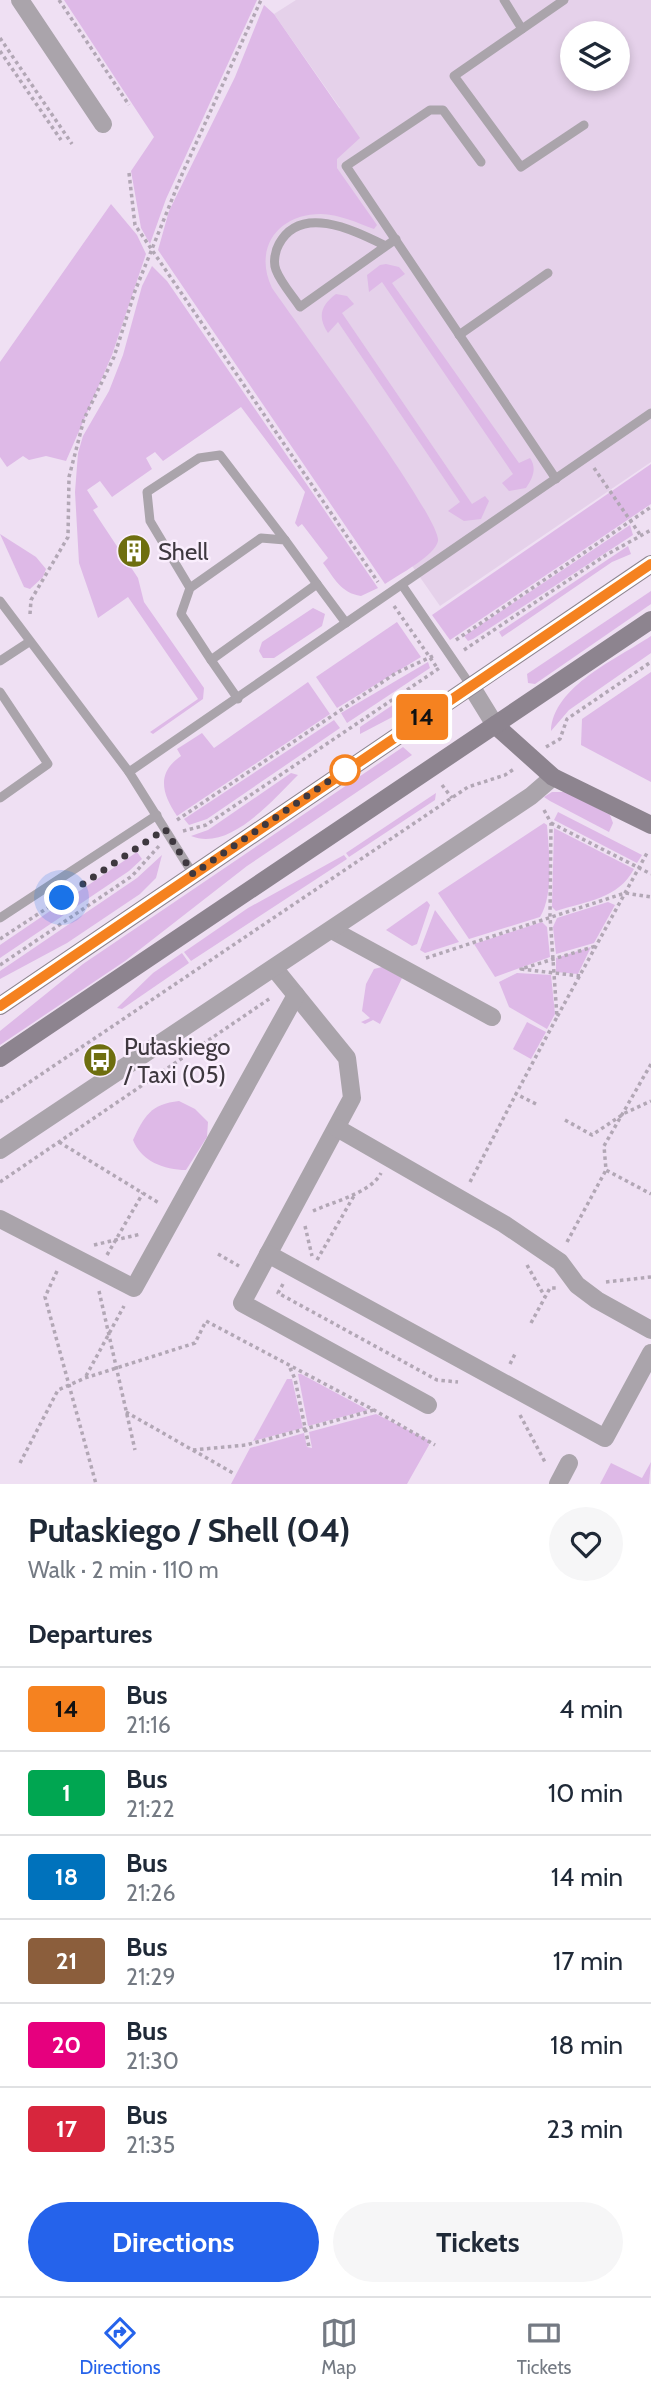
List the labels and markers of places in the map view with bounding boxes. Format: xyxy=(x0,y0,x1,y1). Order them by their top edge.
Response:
building icon: Shell xyxy=(115,532,153,570)
place label: Shell xyxy=(158,537,209,566)
unlabelled marker xyxy=(330,755,360,785)
place label: Pułaskiego / Taxi (05) xyxy=(123,1032,231,1089)
bus stop icon: Pułaskiego / Taxi (05) xyxy=(81,1041,119,1079)

